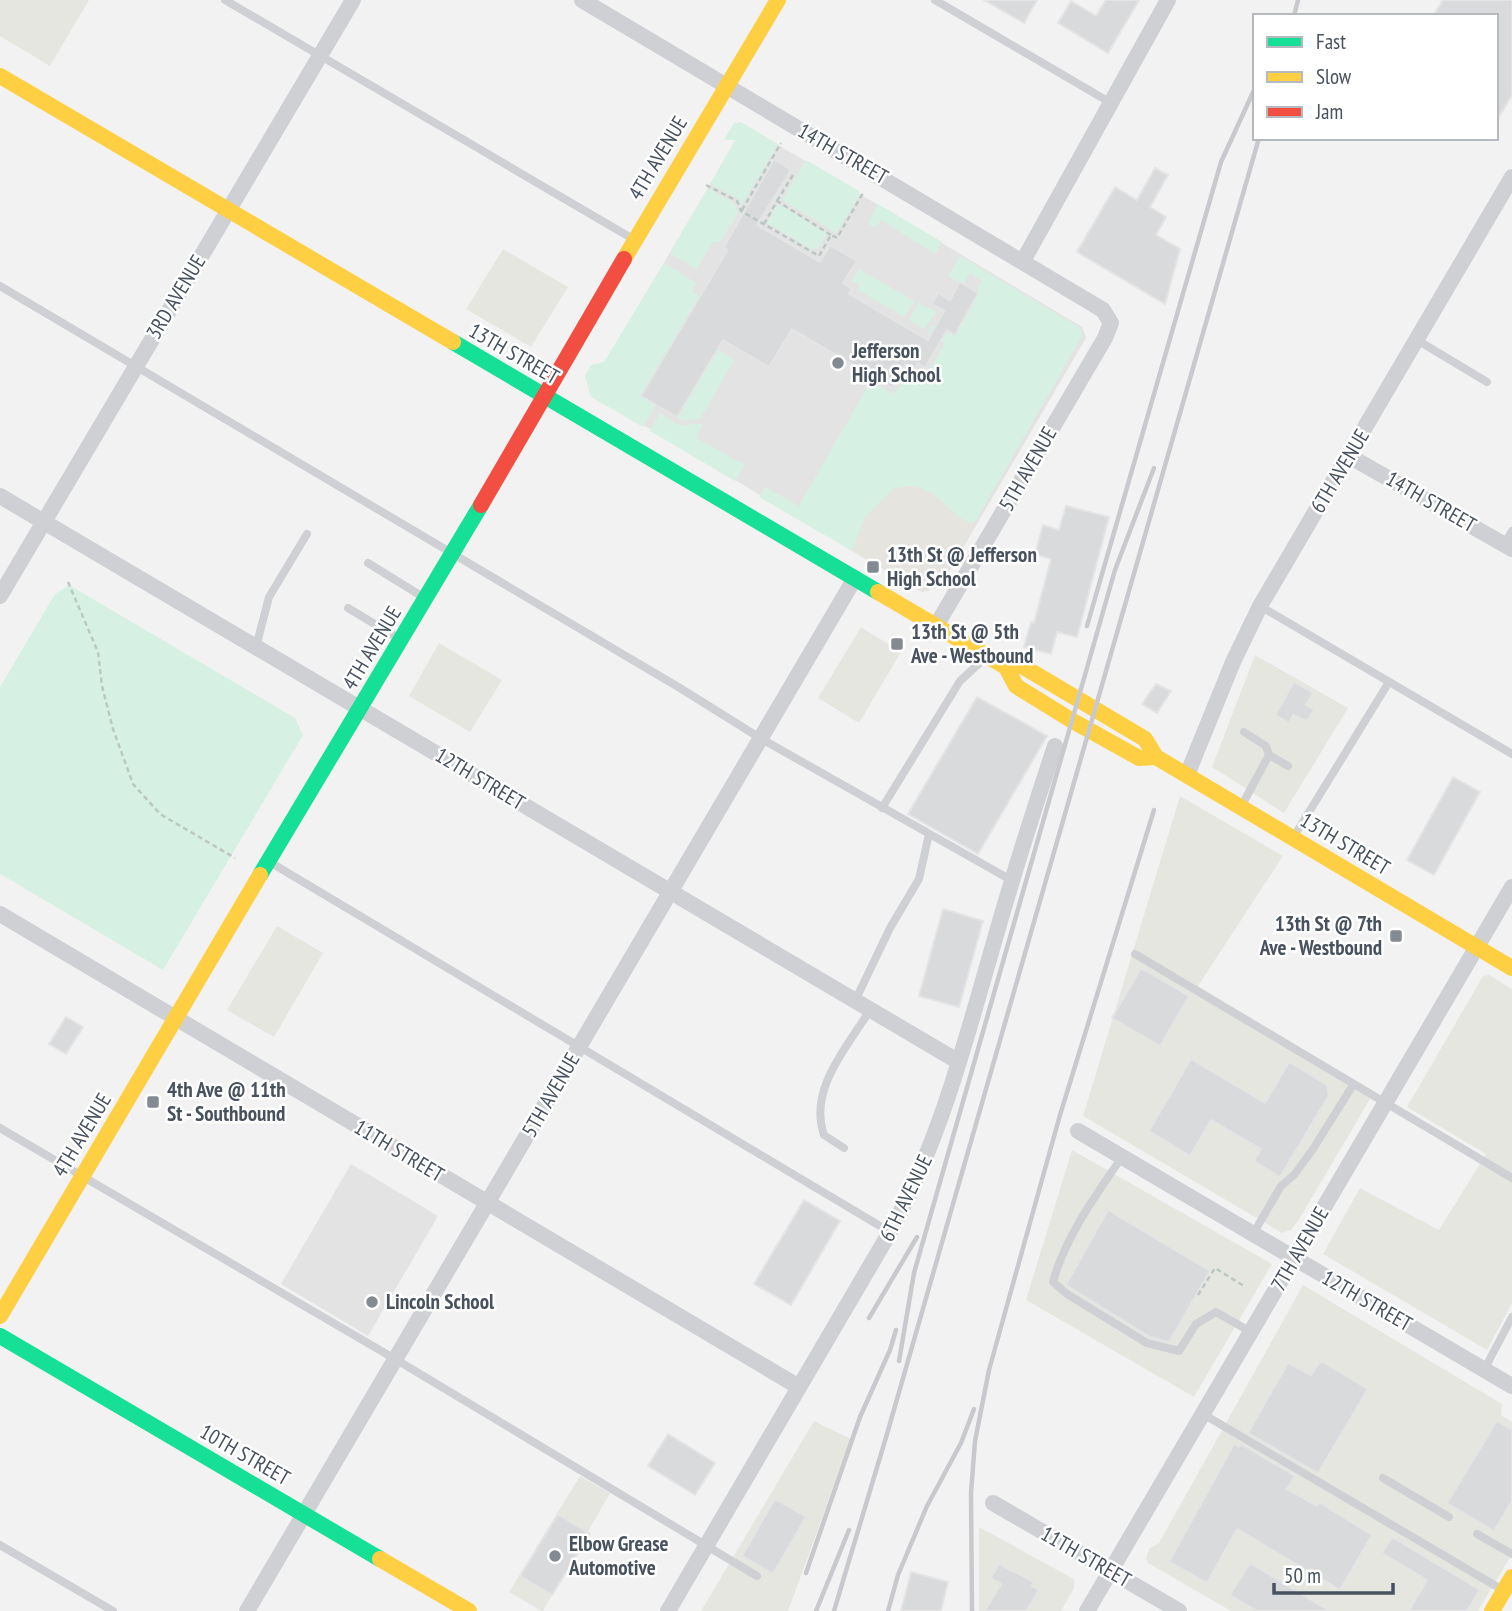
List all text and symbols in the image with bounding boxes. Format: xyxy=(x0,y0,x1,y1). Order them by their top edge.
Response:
legend xyxy=(1253,14,1498,140)
text: Fast xyxy=(1316,28,1346,55)
text: Slow xyxy=(1316,63,1352,90)
text: Jam xyxy=(1315,98,1343,125)
street label: 4TH AVENUE xyxy=(622,111,693,205)
street label: 14TH STREET xyxy=(793,117,894,191)
street label: 3RD AVENUE xyxy=(140,250,211,344)
street label: 13TH STREET xyxy=(464,317,565,391)
place label: Jefferson High School xyxy=(851,337,942,388)
marker: Jefferson High School xyxy=(830,355,846,371)
street label: 5TH AVENUE xyxy=(993,422,1063,516)
street label: 6TH AVENUE xyxy=(1304,424,1375,518)
street label: 14TH STREET xyxy=(1381,465,1482,539)
place label: 13th St @ Jefferson High School xyxy=(887,541,1037,592)
marker: 13th St @ Jefferson High School xyxy=(865,559,881,575)
street label: 4TH AVENUE xyxy=(336,601,407,695)
place label: 13th St @ 5th Ave - Westbound xyxy=(910,618,1033,669)
marker: 13th St @ 5th Ave - Westbound xyxy=(889,636,905,652)
street label: 12TH STREET xyxy=(431,741,531,816)
street label: 13TH STREET xyxy=(1296,806,1396,881)
place label: 13th St @ 7th Ave - Westbound xyxy=(1259,910,1382,961)
marker: 13th St @ 7th Ave - Westbound xyxy=(1388,928,1404,944)
street label: 5TH AVENUE xyxy=(516,1048,586,1142)
place label: 4th Ave @ 11th St - Southbound xyxy=(167,1076,286,1127)
street label: 4TH AVENUE xyxy=(46,1088,117,1182)
marker: 4th Ave @ 11th St - Southbound xyxy=(145,1094,161,1110)
street label: 11TH STREET xyxy=(350,1113,450,1188)
street label: 6TH AVENUE xyxy=(873,1150,938,1246)
street label: 7TH AVENUE xyxy=(1265,1202,1335,1296)
street label: 12TH STREET xyxy=(1317,1264,1418,1338)
place label: Lincoln School xyxy=(386,1288,495,1315)
marker: Lincoln School xyxy=(364,1294,380,1310)
street label: 10TH STREET xyxy=(195,1418,296,1492)
street label: 11TH STREET xyxy=(1036,1520,1137,1594)
place label: Elbow Grease Automotive xyxy=(568,1530,668,1581)
marker: Elbow Grease Automotive xyxy=(547,1548,563,1564)
scale bar xyxy=(1274,1552,1393,1596)
text: 50 m xyxy=(1284,1562,1321,1589)

